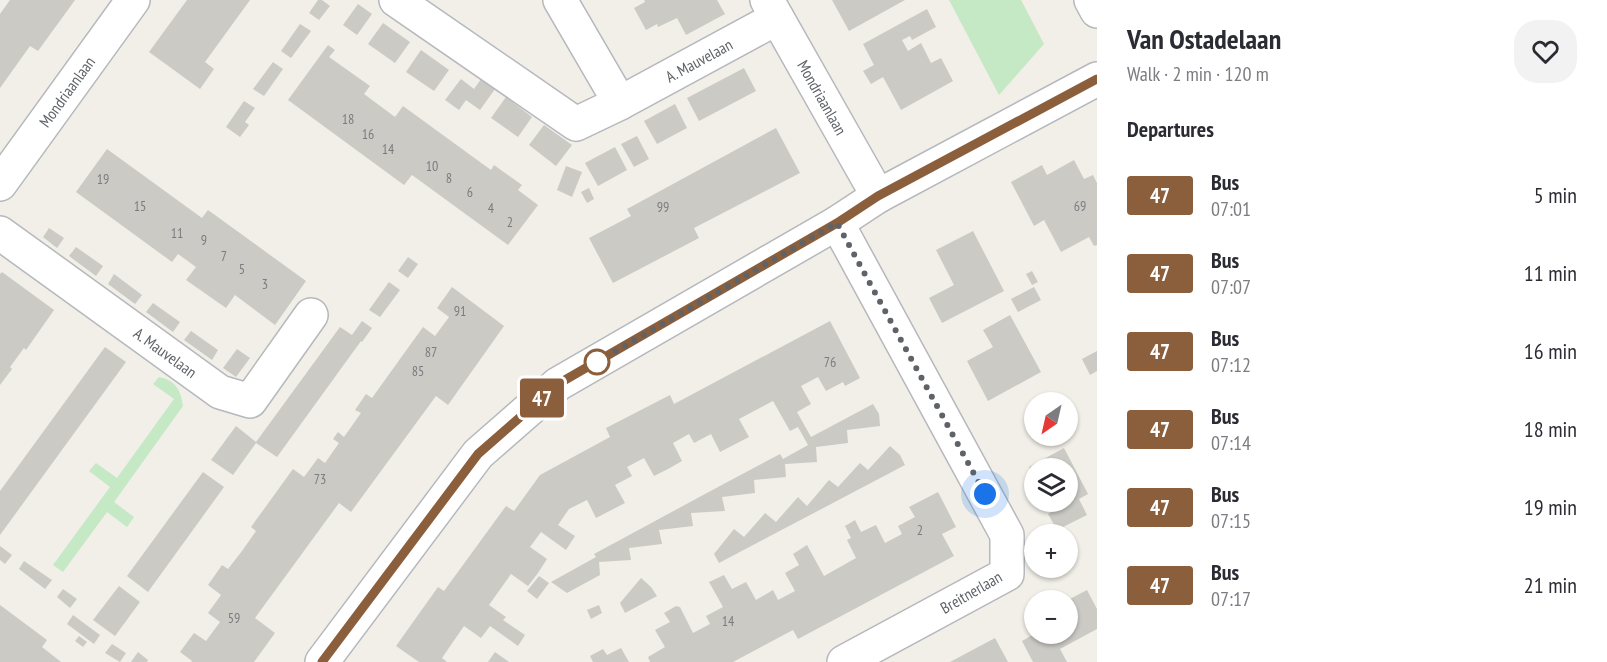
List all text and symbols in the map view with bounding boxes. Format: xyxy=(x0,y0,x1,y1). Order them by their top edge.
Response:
text: Van Ostadelaan xyxy=(1127,20,1281,57)
button: heart xyxy=(1514,20,1577,83)
street label: A. Mauvelaan xyxy=(662,34,736,86)
street label: Mondriaanlaan xyxy=(35,52,99,131)
street label: Mondriaanlaan xyxy=(793,57,851,138)
text: Walk · 2 min · 120 m xyxy=(1127,61,1269,87)
house number: 18 xyxy=(342,110,354,128)
text: Departures xyxy=(1127,115,1214,143)
house number: 16 xyxy=(362,125,374,143)
house number: 14 xyxy=(382,140,395,158)
house number: 10 xyxy=(426,157,438,175)
text: Bus xyxy=(1211,168,1239,196)
house number: 8 xyxy=(446,169,452,187)
house number: 19 xyxy=(97,170,109,188)
text: 5 min xyxy=(1534,181,1577,209)
text: 47 xyxy=(1150,182,1170,209)
house number: 6 xyxy=(467,183,473,201)
text: 07:01 xyxy=(1211,196,1251,222)
house number: 15 xyxy=(134,197,146,215)
house number: 69 xyxy=(1074,197,1086,215)
house number: 99 xyxy=(657,198,669,216)
house number: 4 xyxy=(488,199,495,217)
house number: 2 xyxy=(507,213,513,231)
house number: 11 xyxy=(171,224,183,242)
house number: 9 xyxy=(201,231,207,249)
text: Bus xyxy=(1211,246,1239,274)
house number: 7 xyxy=(221,247,227,265)
text: 11 min xyxy=(1524,259,1577,287)
house number: 5 xyxy=(239,260,245,278)
text: 47 xyxy=(1150,260,1170,287)
text: 07:07 xyxy=(1211,274,1251,300)
house number: 3 xyxy=(262,275,268,293)
house number: 91 xyxy=(454,302,466,320)
street label: A. Mauvelaan xyxy=(130,323,201,382)
text: Bus xyxy=(1211,324,1239,352)
text: 16 min xyxy=(1524,337,1577,365)
text: 47 xyxy=(1150,338,1170,365)
house number: 87 xyxy=(425,343,437,361)
unlabelled marker xyxy=(584,349,610,375)
text: 07:12 xyxy=(1211,352,1251,378)
house number: 76 xyxy=(824,353,836,371)
house number: 85 xyxy=(412,362,424,380)
line badge: 47 xyxy=(515,378,569,418)
text: 47 xyxy=(532,385,552,412)
north arrow xyxy=(1024,392,1078,446)
map controls xyxy=(1024,392,1078,644)
text: Bus xyxy=(1211,402,1239,430)
text: 18 min xyxy=(1524,415,1577,443)
text: 47 xyxy=(1150,416,1170,443)
text: 07:14 xyxy=(1211,430,1251,456)
button: layers xyxy=(1024,458,1078,512)
house number: 73 xyxy=(314,470,326,488)
your location xyxy=(970,479,1000,509)
text: Bus xyxy=(1211,480,1239,508)
text: 19 min xyxy=(1524,493,1577,521)
text: 47 xyxy=(1150,494,1170,521)
text: 07:15 xyxy=(1211,508,1251,534)
house number: 2 xyxy=(917,521,923,539)
button: + xyxy=(1024,524,1078,578)
text: Bus xyxy=(1211,558,1239,586)
street label: Breitnerlaan xyxy=(937,566,1005,618)
text: 21 min xyxy=(1524,571,1577,599)
text: 47 xyxy=(1150,572,1170,599)
text: 07:17 xyxy=(1211,586,1251,612)
button: − xyxy=(1024,590,1078,644)
house number: 59 xyxy=(228,609,240,627)
house number: 14 xyxy=(722,612,735,630)

